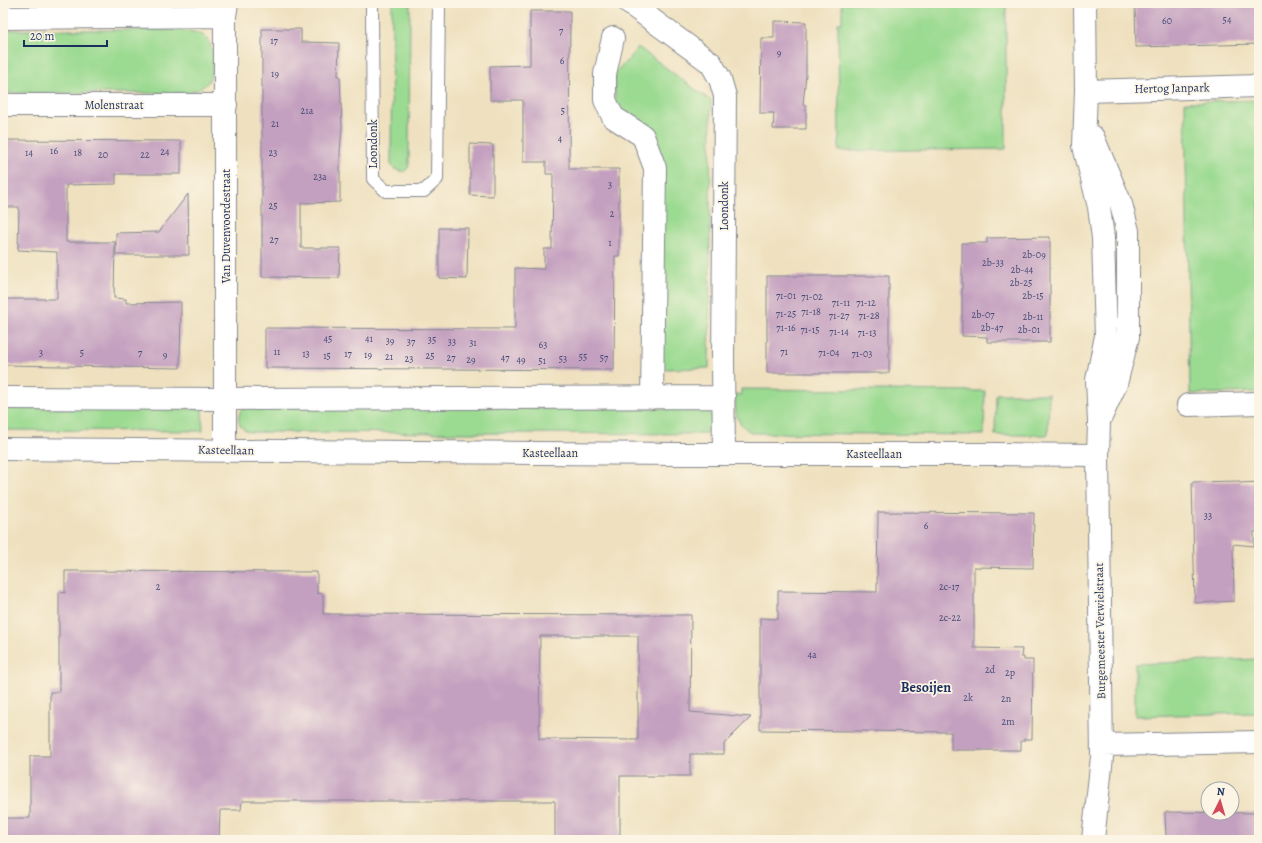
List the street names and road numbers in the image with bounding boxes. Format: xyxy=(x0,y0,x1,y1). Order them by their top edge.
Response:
street label: Hertog Janpark xyxy=(1134,79,1210,97)
street label: Molenstraat xyxy=(84,97,144,113)
street label: Loondonk xyxy=(365,119,381,169)
street label: Van Duvenvoordestraat xyxy=(218,169,234,284)
street label: Loondonk xyxy=(716,181,732,231)
street label: Kasteellaan xyxy=(198,442,255,458)
street label: Kasteellaan xyxy=(522,445,578,461)
street label: Kasteellaan xyxy=(846,446,902,462)
street label: Burgemeester Verwielstraat xyxy=(1091,563,1109,699)

